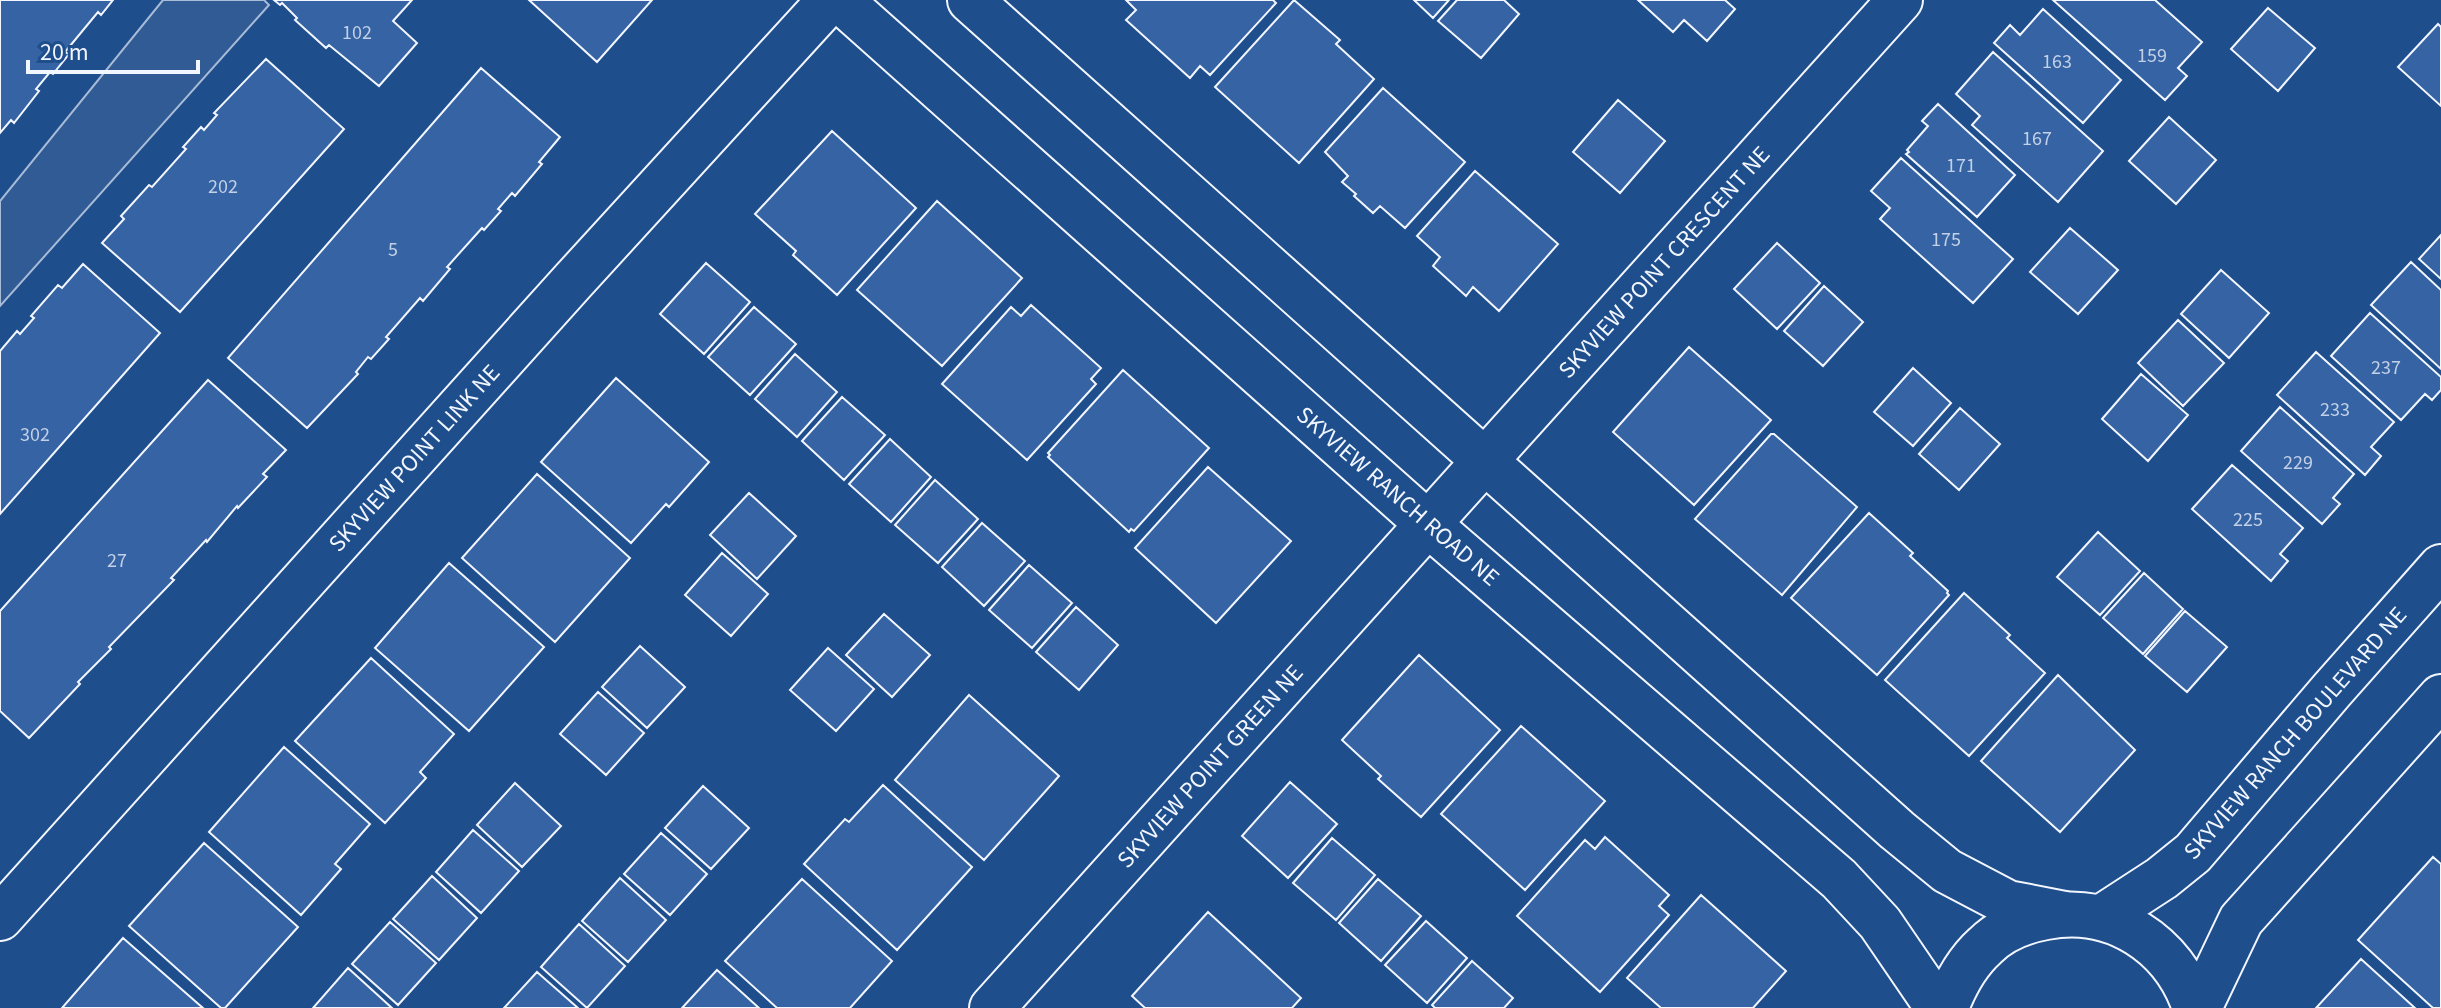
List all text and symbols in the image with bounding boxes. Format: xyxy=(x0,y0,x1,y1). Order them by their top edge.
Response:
house number: 102 xyxy=(342,19,372,47)
scale bar xyxy=(28,24,198,74)
text: 20 m xyxy=(40,35,89,70)
house number: 159 xyxy=(2137,42,2167,70)
house number: 163 xyxy=(2042,48,2072,76)
house number: 167 xyxy=(2022,125,2052,153)
street label: SKYVIEW POINT CRESCENT NE xyxy=(1550,138,1779,386)
house number: 171 xyxy=(1946,152,1976,180)
house number: 202 xyxy=(208,173,238,201)
house number: 175 xyxy=(1931,226,1961,254)
house number: 5 xyxy=(388,236,398,264)
house number: 237 xyxy=(2371,354,2401,382)
street label: SKYVIEW POINT LINK NE xyxy=(320,357,508,560)
house number: 233 xyxy=(2320,396,2350,424)
street label: SKYVIEW RANCH ROAD NE xyxy=(1288,398,1507,595)
house number: 302 xyxy=(20,421,50,449)
house number: 229 xyxy=(2283,449,2313,477)
house number: 225 xyxy=(2233,506,2263,534)
house number: 27 xyxy=(107,547,127,575)
street label: SKYVIEW RANCH BOULEVARD NE xyxy=(2175,599,2415,868)
street label: SKYVIEW POINT GREEN NE xyxy=(1109,657,1312,876)

